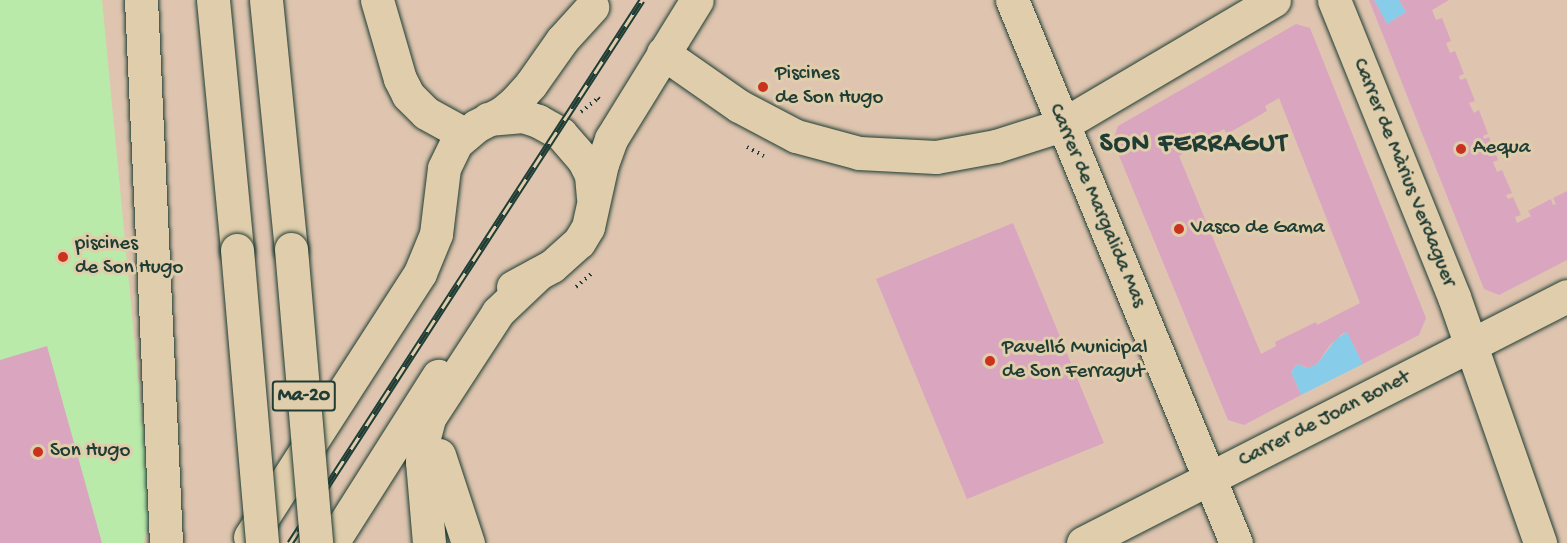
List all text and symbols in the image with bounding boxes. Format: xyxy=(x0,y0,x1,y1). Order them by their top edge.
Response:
street label: Carrer de Màrius Verdaguer xyxy=(1346,55,1460,291)
place label: Piscines de Son Hugo xyxy=(775,62,883,112)
marker: Piscines de Son Hugo xyxy=(756,80,770,94)
street label: Carrer de Margalida Mas xyxy=(1042,100,1150,312)
district label: SON FERRAGUT xyxy=(1100,130,1288,162)
place label: Aequa xyxy=(1473,136,1530,162)
marker: Aequa xyxy=(1454,142,1468,156)
place label: Vasco de Gama xyxy=(1191,216,1325,242)
marker: Vasco de Gama xyxy=(1172,222,1186,236)
place label: piscines de Son Hugo xyxy=(75,232,183,282)
marker: piscines de Son Hugo xyxy=(56,250,70,264)
place label: Pavelló Municipal de Son Ferragut xyxy=(1002,336,1148,386)
marker: Pavelló Municipal de Son Ferragut xyxy=(983,354,997,368)
street label: Carrer de Joan Bonet xyxy=(1235,366,1415,474)
road number: Ma-20 xyxy=(271,379,337,413)
place label: Son Hugo xyxy=(50,439,130,465)
marker: Son Hugo xyxy=(31,445,45,459)

